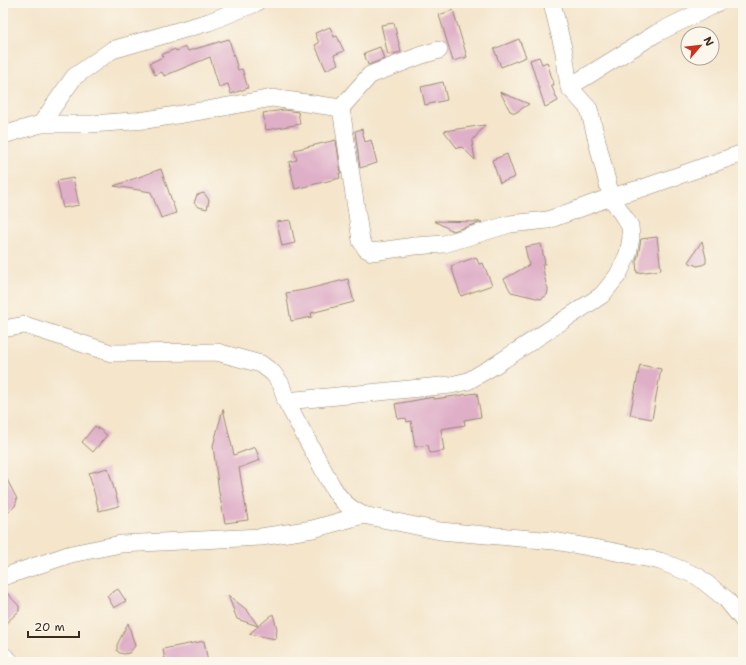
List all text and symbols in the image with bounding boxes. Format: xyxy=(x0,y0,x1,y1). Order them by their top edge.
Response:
north arrow xyxy=(680,26,720,66)
text: N xyxy=(700,34,717,49)
scale bar xyxy=(28,613,79,639)
text: 20 m xyxy=(34,619,65,635)

